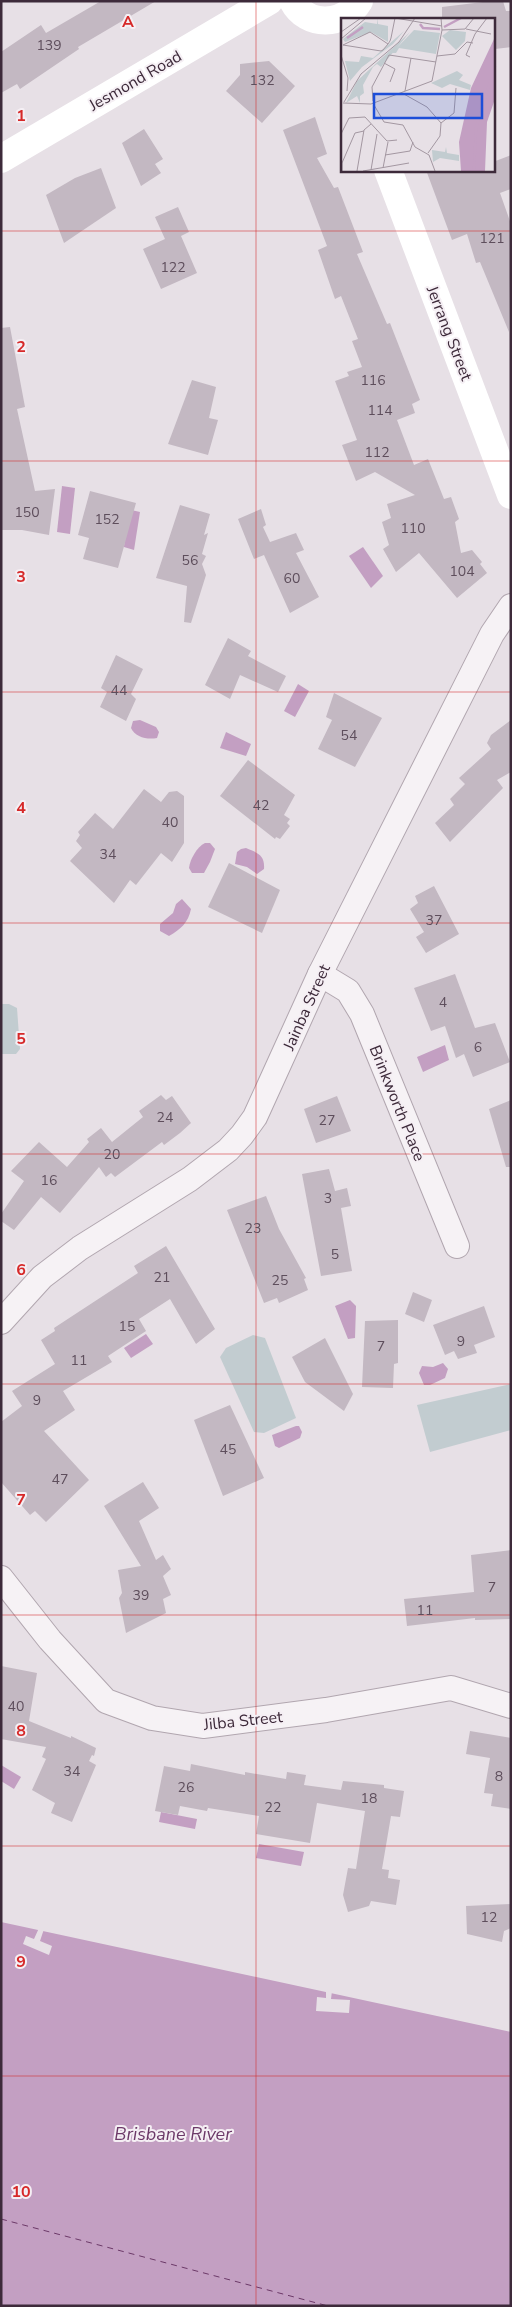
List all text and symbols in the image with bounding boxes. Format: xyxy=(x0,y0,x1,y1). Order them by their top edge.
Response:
text: A xyxy=(122,11,134,33)
inset map xyxy=(341,18,494,171)
house number: 139 xyxy=(36,36,62,55)
street label: Jesmond Road xyxy=(84,45,186,117)
house number: 132 xyxy=(249,71,275,90)
text: 1 xyxy=(16,105,26,127)
house number: 121 xyxy=(479,229,505,248)
house number: 122 xyxy=(160,258,186,277)
street label: Jerrang Street xyxy=(421,282,477,384)
text: 2 xyxy=(16,336,26,358)
house number: 116 xyxy=(360,371,386,390)
house number: 114 xyxy=(367,401,393,420)
house number: 112 xyxy=(364,443,390,462)
house number: 150 xyxy=(14,503,40,522)
house number: 152 xyxy=(94,510,120,529)
house number: 110 xyxy=(400,519,426,538)
house number: 56 xyxy=(182,551,198,570)
house number: 104 xyxy=(449,562,475,581)
text: 3 xyxy=(16,566,26,588)
house number: 60 xyxy=(284,569,300,588)
house number: 44 xyxy=(111,681,127,700)
house number: 54 xyxy=(341,726,357,745)
house number: 42 xyxy=(253,796,269,815)
text: 4 xyxy=(16,797,26,819)
house number: 40 xyxy=(162,813,178,832)
house number: 34 xyxy=(100,845,116,864)
house number: 37 xyxy=(426,911,442,930)
street label: Jainba Street xyxy=(278,961,336,1055)
house number: 4 xyxy=(439,993,447,1012)
text: 5 xyxy=(16,1028,26,1050)
house number: 6 xyxy=(474,1038,482,1057)
street label: Brinkworth Place xyxy=(364,1042,430,1165)
house number: 24 xyxy=(157,1108,173,1127)
house number: 27 xyxy=(319,1111,335,1130)
house number: 20 xyxy=(104,1145,120,1164)
house number: 16 xyxy=(41,1171,57,1190)
house number: 3 xyxy=(324,1189,332,1208)
house number: 23 xyxy=(245,1219,261,1238)
house number: 5 xyxy=(331,1245,339,1264)
text: 6 xyxy=(16,1259,26,1281)
house number: 21 xyxy=(154,1268,170,1287)
house number: 25 xyxy=(272,1271,288,1290)
house number: 15 xyxy=(119,1317,135,1336)
house number: 9 xyxy=(457,1332,465,1351)
house number: 7 xyxy=(377,1337,385,1356)
house number: 11 xyxy=(71,1351,87,1370)
house number: 9 xyxy=(33,1391,41,1410)
house number: 45 xyxy=(220,1440,236,1459)
house number: 47 xyxy=(52,1470,68,1489)
text: 7 xyxy=(16,1489,26,1511)
house number: 7 xyxy=(488,1578,496,1597)
house number: 39 xyxy=(133,1586,149,1605)
house number: 11 xyxy=(417,1601,433,1620)
house number: 40 xyxy=(8,1697,24,1716)
street label: Jilba Street xyxy=(202,1706,284,1736)
text: 8 xyxy=(16,1720,26,1742)
house number: 34 xyxy=(64,1762,80,1781)
house number: 8 xyxy=(495,1767,503,1786)
house number: 26 xyxy=(178,1778,194,1797)
house number: 18 xyxy=(361,1789,377,1808)
house number: 22 xyxy=(265,1798,281,1817)
house number: 12 xyxy=(481,1908,497,1927)
text: 9 xyxy=(16,1951,26,1973)
water label: Brisbane River xyxy=(114,2122,232,2146)
text: 10 xyxy=(11,2181,31,2203)

